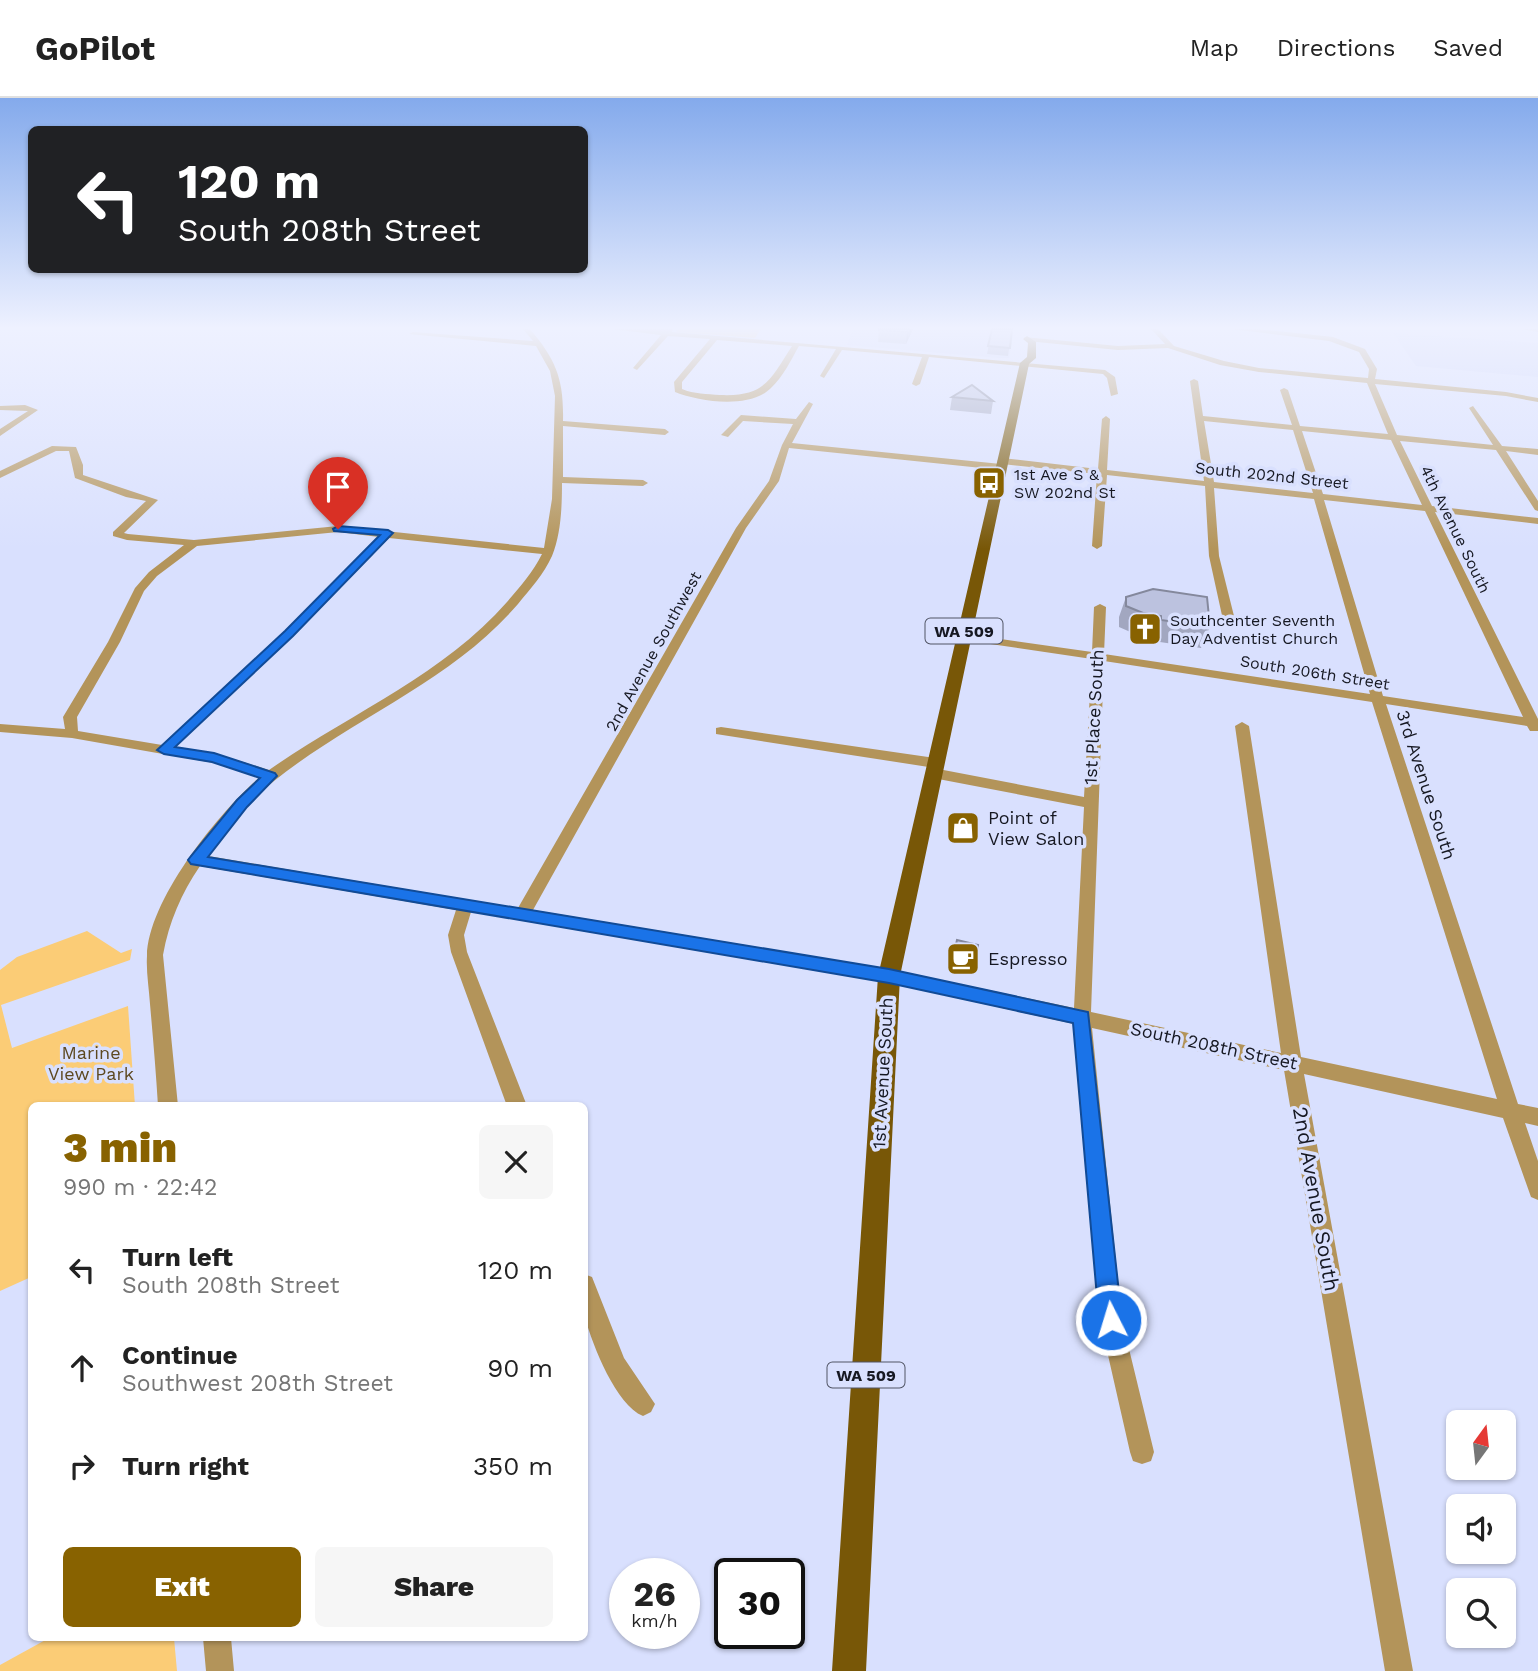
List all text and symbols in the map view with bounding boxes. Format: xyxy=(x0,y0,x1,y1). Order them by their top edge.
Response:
text: GoPilot xyxy=(35,29,155,68)
text: Map xyxy=(1190,34,1239,62)
text: Directions xyxy=(1277,34,1395,62)
text: Saved xyxy=(1433,34,1503,62)
text: 120 m xyxy=(178,152,320,210)
icon: left xyxy=(63,154,154,245)
text: South 208th Street xyxy=(178,211,480,249)
pin xyxy=(308,457,368,529)
street label: South 202nd Street xyxy=(1194,458,1350,493)
street label: 4th Avenue South xyxy=(1416,462,1495,596)
bus stop icon: 1st Ave S & SW 202nd St xyxy=(970,464,1008,502)
place label: 1st Ave S & SW 202nd St xyxy=(1014,465,1116,502)
icon: arrive xyxy=(319,468,357,506)
street label: 2nd Avenue Southwest xyxy=(602,568,705,734)
church icon: Southcenter Seventh Day Adventist Church xyxy=(1126,610,1164,648)
place label: Southcenter Seventh Day Adventist Church xyxy=(1170,611,1338,648)
road number: WA 509 xyxy=(926,618,1002,644)
street label: 1st Place South xyxy=(1079,649,1108,785)
street label: South 206th Street xyxy=(1239,651,1391,694)
street label: 3rd Avenue South xyxy=(1392,707,1461,862)
place label: Point of View Salon xyxy=(988,807,1084,849)
shop icon: Point of View Salon xyxy=(944,809,982,847)
cafe icon: Espresso xyxy=(944,940,982,978)
place label: Espresso xyxy=(988,948,1067,969)
street label: 1st Avenue South xyxy=(868,997,897,1149)
street label: South 208th Street xyxy=(1129,1018,1300,1074)
park label: Marine View Park xyxy=(48,1042,134,1084)
street label: 2nd Avenue South xyxy=(1288,1105,1345,1293)
text: 3 min xyxy=(63,1123,177,1172)
button: close xyxy=(479,1125,553,1199)
text: 990 m · 22:42 xyxy=(63,1174,217,1201)
text: Turn left xyxy=(122,1242,233,1272)
icon: left xyxy=(63,1251,101,1289)
text: 120 m xyxy=(478,1255,553,1285)
text: South 208th Street xyxy=(122,1272,339,1299)
position arrow xyxy=(1074,1283,1148,1357)
text: Continue xyxy=(122,1340,238,1370)
icon: ahead xyxy=(63,1349,101,1387)
text: 90 m xyxy=(487,1353,553,1383)
road number: WA 509 xyxy=(828,1362,904,1387)
text: Southwest 208th Street xyxy=(122,1370,393,1397)
north arrow xyxy=(1446,1410,1516,1480)
map controls xyxy=(1446,1410,1516,1648)
icon: right xyxy=(63,1447,101,1485)
text: Turn right xyxy=(122,1451,249,1481)
text: 350 m xyxy=(473,1451,553,1481)
button: sound xyxy=(1446,1494,1516,1564)
button: Exit xyxy=(63,1547,301,1627)
button: Share xyxy=(315,1547,553,1627)
speed limit sign: 30 xyxy=(714,1558,805,1649)
text: 26 xyxy=(633,1573,676,1615)
button: search xyxy=(1446,1578,1516,1648)
text: km/h xyxy=(631,1610,678,1631)

